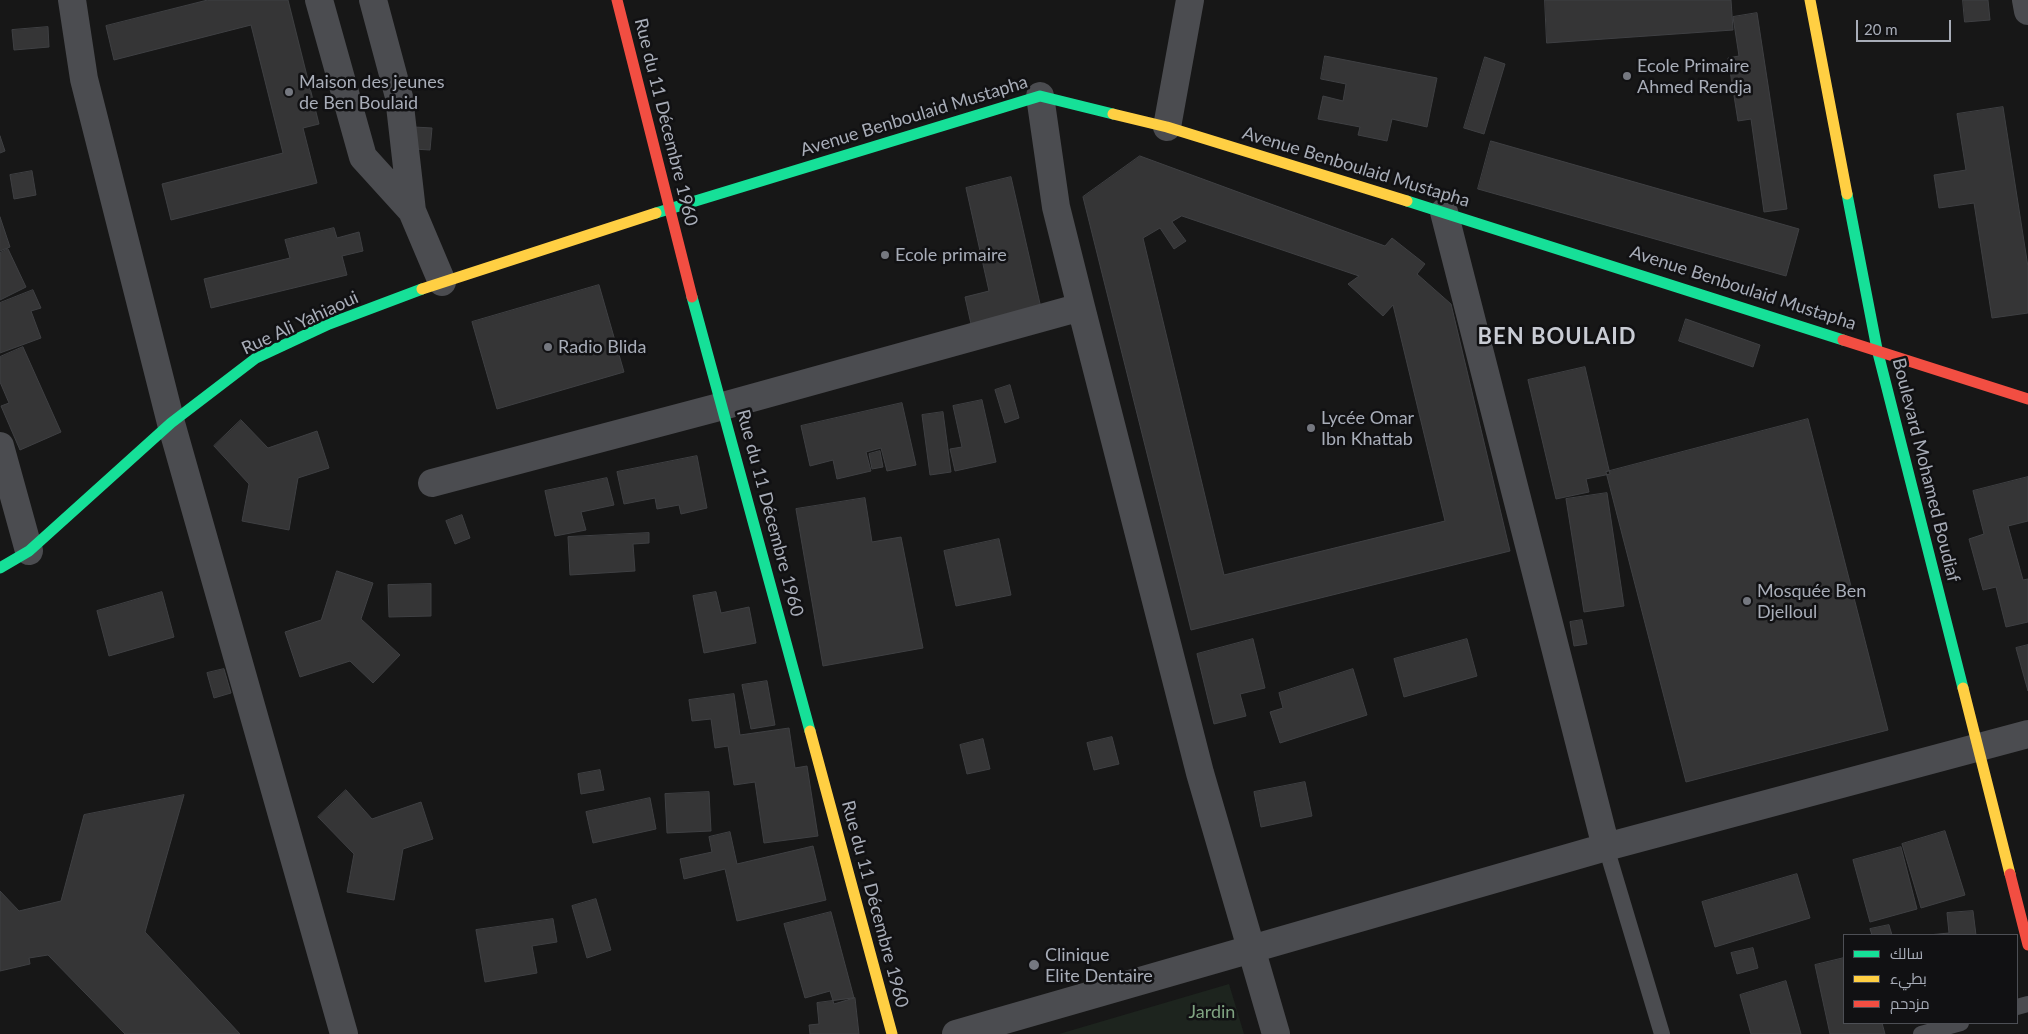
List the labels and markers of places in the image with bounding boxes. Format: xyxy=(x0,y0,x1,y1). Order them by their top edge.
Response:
place label: Ecole Primaire Ahmed Rendja xyxy=(1637,55,1752,98)
marker: Ecole Primaire Ahmed Rendja xyxy=(1621,70,1633,82)
place label: Maison des jeunes de Ben Boulaid xyxy=(299,71,445,114)
marker: Maison des jeunes de Ben Boulaid xyxy=(283,86,295,98)
place label: Ecole primaire xyxy=(895,244,1007,266)
marker: Ecole primaire xyxy=(879,249,891,261)
place label: Radio Blida xyxy=(558,336,646,358)
marker: Radio Blida xyxy=(542,341,554,353)
place label: Lycée Omar Ibn Khattab xyxy=(1321,407,1414,449)
marker: Lycée Omar Ibn Khattab xyxy=(1305,422,1317,434)
place label: Mosquée Ben Djelloul xyxy=(1757,580,1866,622)
marker: Mosquée Ben Djelloul xyxy=(1741,595,1753,607)
place label: Clinique Elite Dentaire xyxy=(1045,944,1153,986)
marker: Clinique Elite Dentaire xyxy=(1027,958,1041,972)

